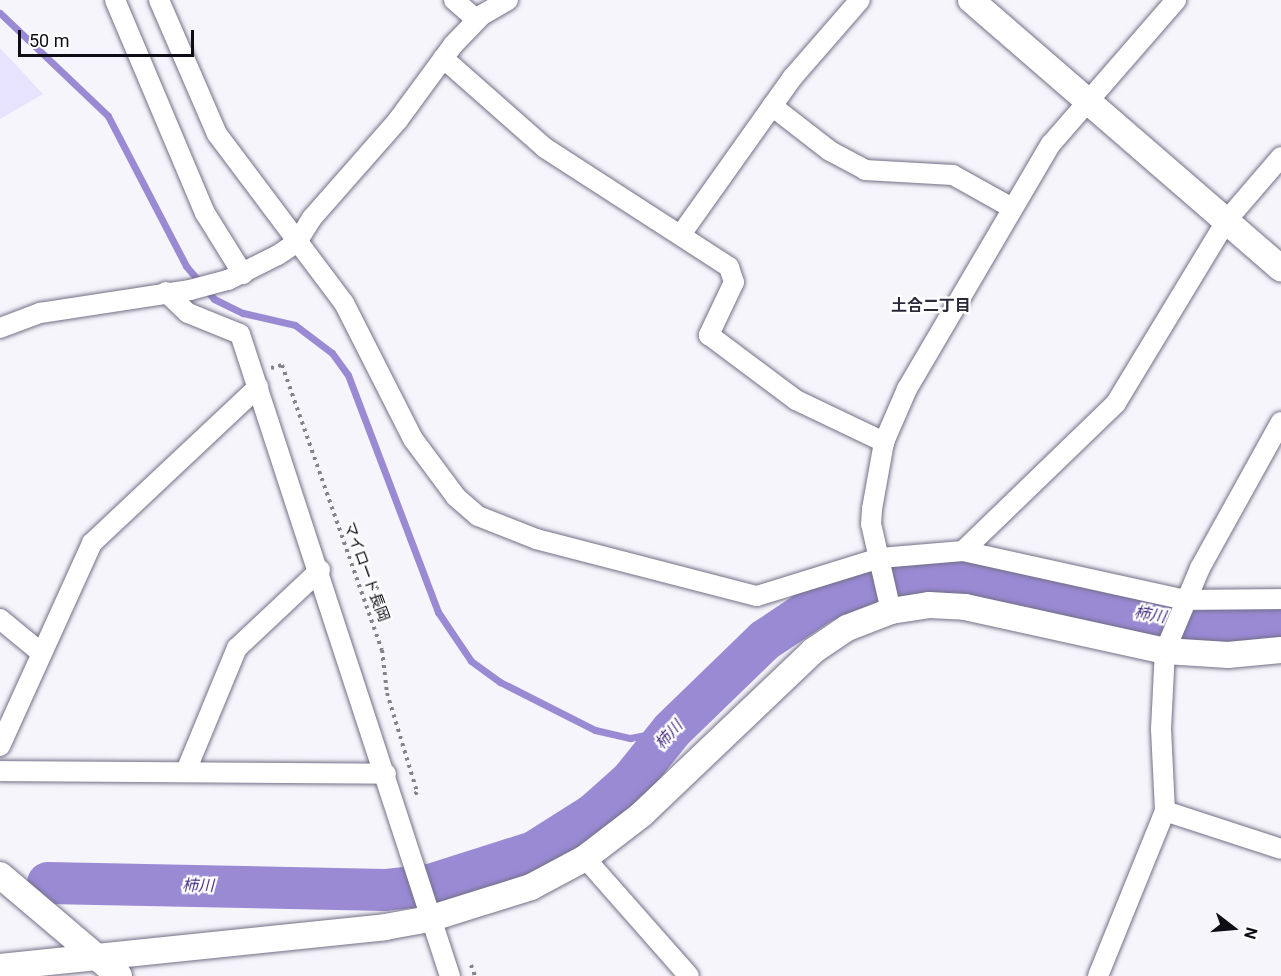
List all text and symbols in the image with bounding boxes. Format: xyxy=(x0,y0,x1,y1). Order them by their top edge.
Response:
scale bar xyxy=(21,18,196,56)
text: 50 m xyxy=(29,30,69,51)
district label: 土合二丁目 xyxy=(891,296,971,316)
street label: マイロード長岡 xyxy=(340,520,392,624)
water label: 柿川 xyxy=(1133,603,1167,627)
water label: 柿川 xyxy=(651,717,687,753)
water label: 柿川 xyxy=(182,876,214,896)
north arrow xyxy=(1203,898,1263,958)
text: N xyxy=(1240,925,1261,941)

